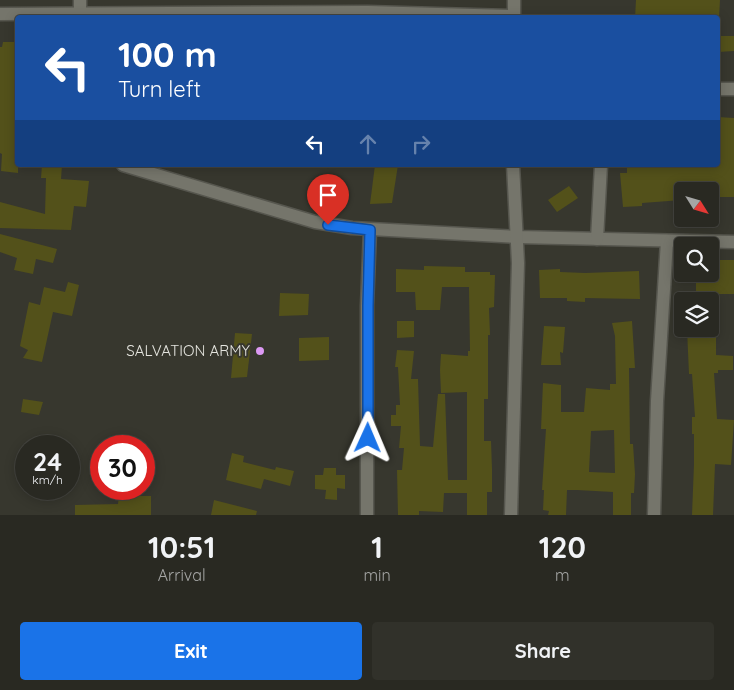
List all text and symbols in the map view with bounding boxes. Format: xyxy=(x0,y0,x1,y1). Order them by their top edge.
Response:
text: 100 m xyxy=(118,32,217,76)
icon: left xyxy=(35,35,100,100)
text: Turn left xyxy=(118,75,201,103)
icon: left xyxy=(301,130,329,158)
icon: ahead xyxy=(354,130,382,158)
icon: right xyxy=(407,130,435,158)
pin xyxy=(307,174,349,225)
icon: arrive xyxy=(314,181,342,209)
north arrow xyxy=(674,182,719,228)
map controls xyxy=(674,182,719,337)
button: search xyxy=(674,237,719,282)
button: layers xyxy=(674,292,719,337)
place label: SALVATION ARMY xyxy=(126,341,251,360)
marker: SALVATION ARMY xyxy=(254,345,266,357)
position arrow xyxy=(341,411,393,463)
speed limit sign: 30 xyxy=(90,435,155,500)
text: 24 xyxy=(33,446,62,477)
text: km/h xyxy=(32,472,63,487)
text: 10:51 xyxy=(148,528,215,566)
text: 1 xyxy=(371,528,383,566)
text: 120 xyxy=(539,528,586,566)
text: Arrival xyxy=(158,565,206,585)
text: min xyxy=(363,565,391,585)
text: m xyxy=(555,565,570,585)
button: Exit xyxy=(20,622,362,680)
button: Share xyxy=(372,622,714,680)

